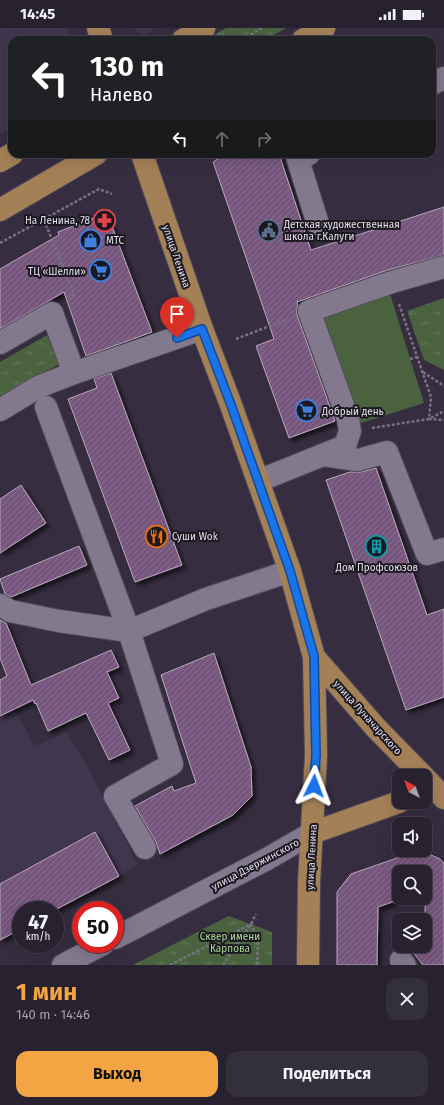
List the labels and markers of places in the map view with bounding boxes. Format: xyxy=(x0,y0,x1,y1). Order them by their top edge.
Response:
pharmacy icon: На Ленина, 78 xyxy=(92,207,118,233)
place label: На Ленина, 78 xyxy=(25,215,90,227)
public building icon: Детская художественная школа г.Калуги xyxy=(255,217,281,243)
place label: Детская художественная школа г.Калуги xyxy=(283,219,400,243)
shop icon: МТС xyxy=(77,227,103,253)
place label: МТС xyxy=(106,235,124,247)
supermarket icon: ТЦ «Шелли» xyxy=(88,258,114,284)
place label: ТЦ «Шелли» xyxy=(28,266,86,278)
pin xyxy=(160,297,194,338)
supermarket icon: Добрый день xyxy=(294,398,320,424)
place label: Добрый день xyxy=(321,406,384,418)
restaurant icon: Суши Wok xyxy=(144,523,170,549)
place label: Суши Wok xyxy=(172,531,219,543)
building icon: Дом Профсоюзов xyxy=(364,534,390,560)
place label: Дом Профсоюзов xyxy=(335,562,419,574)

